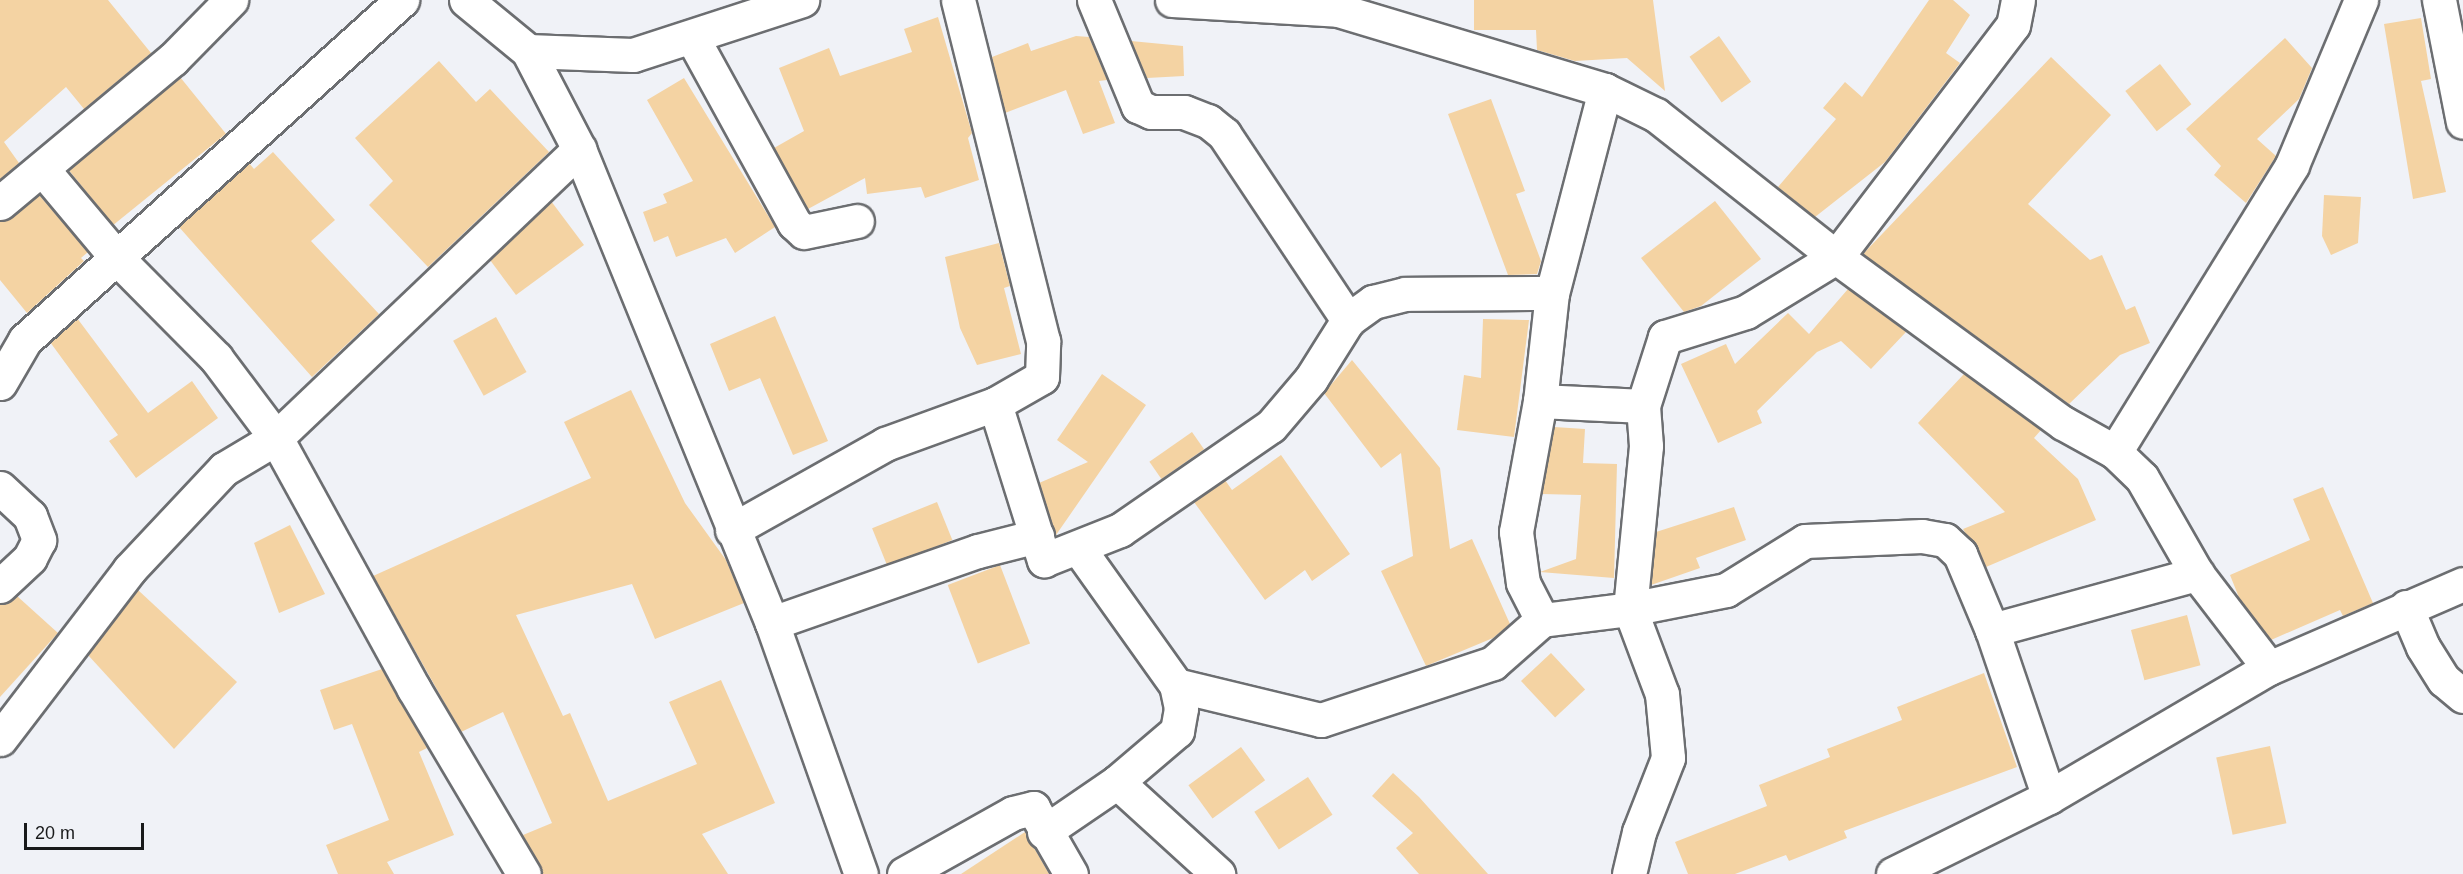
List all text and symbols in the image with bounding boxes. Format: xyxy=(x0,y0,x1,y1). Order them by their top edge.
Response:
scale bar xyxy=(27,811,147,849)
text: 20 m xyxy=(35,823,75,843)

